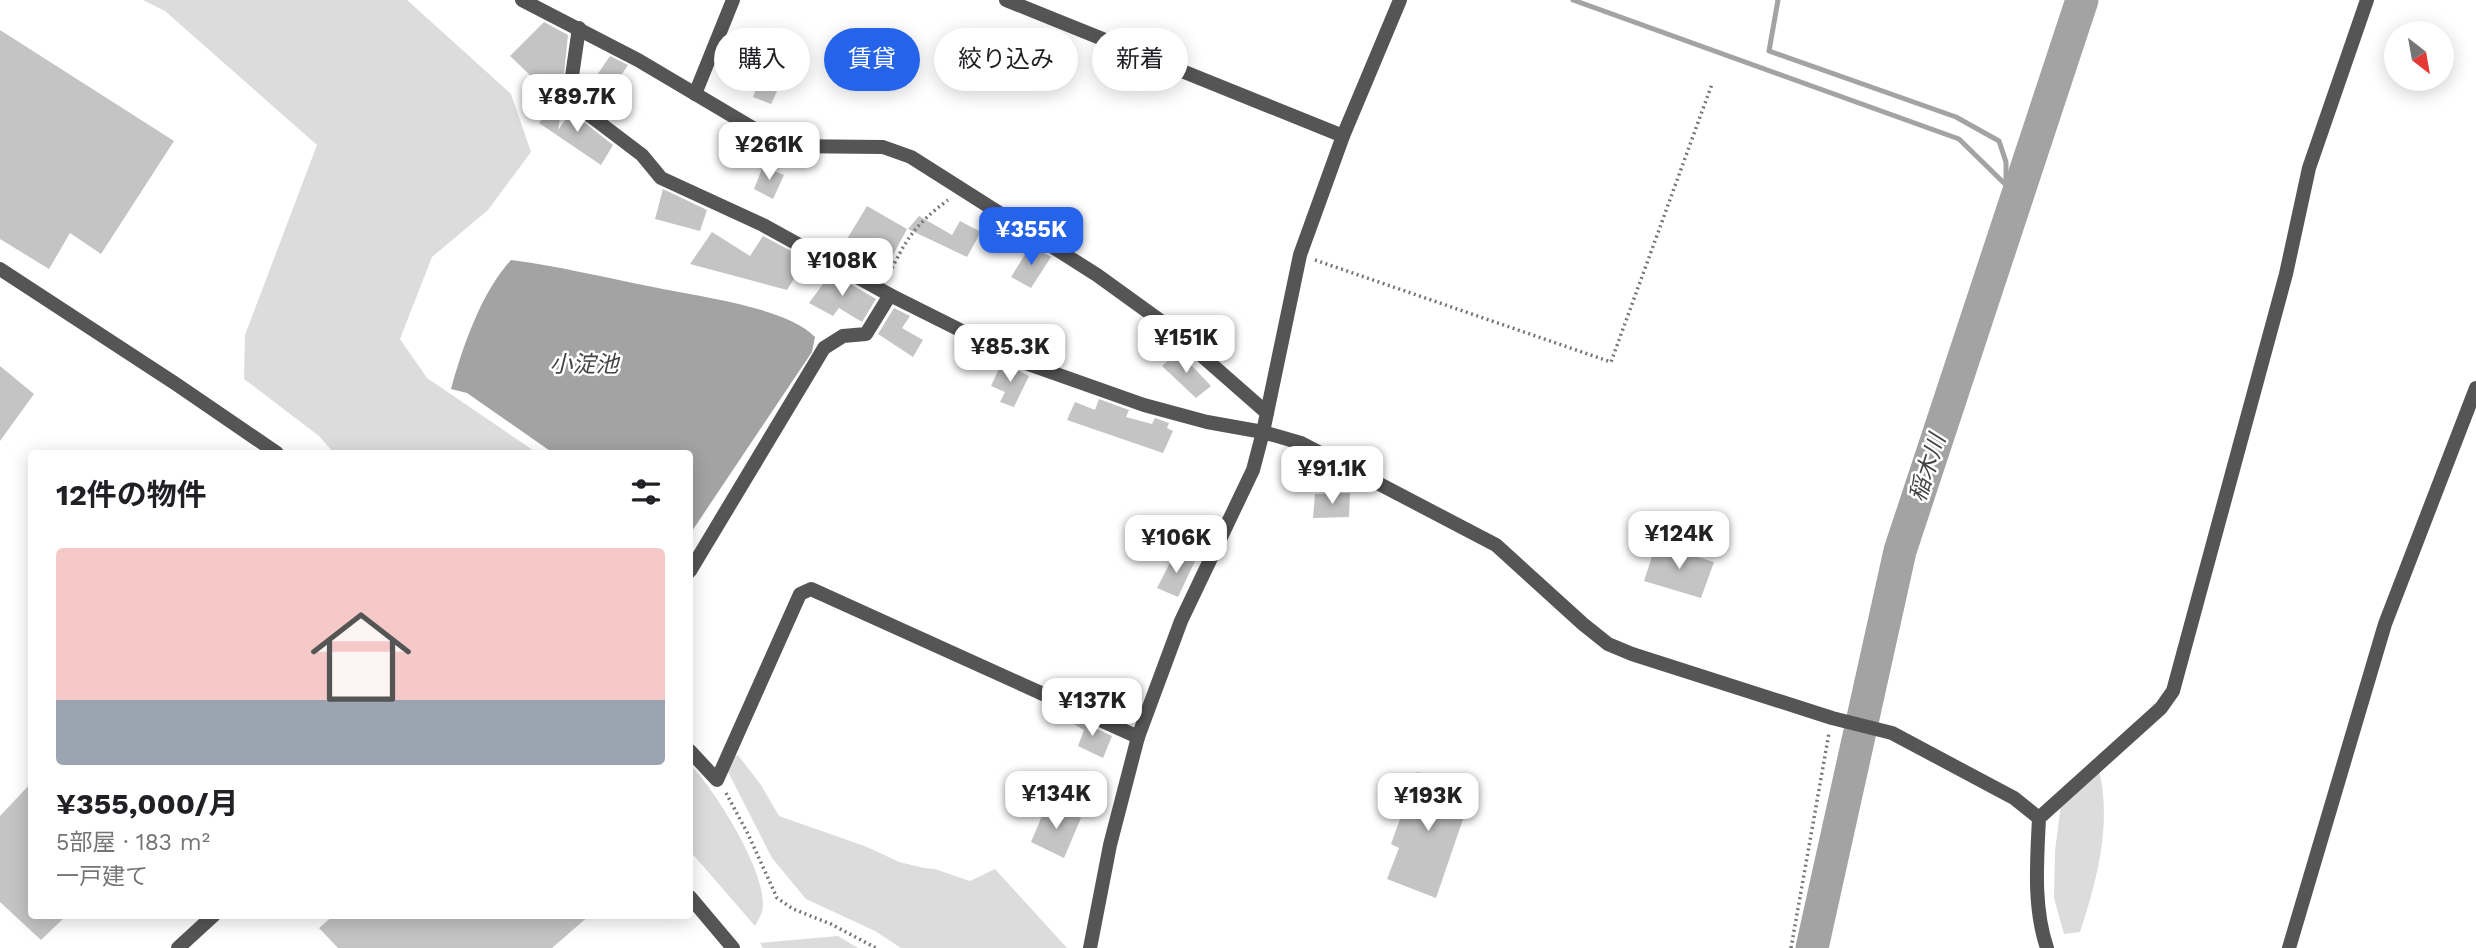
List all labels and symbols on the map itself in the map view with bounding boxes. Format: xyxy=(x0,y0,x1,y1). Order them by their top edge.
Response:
north arrow xyxy=(2384,21,2454,91)
pin: ¥89.7K xyxy=(520,74,634,134)
pin: ¥261K xyxy=(720,122,818,182)
pin: ¥355K xyxy=(982,208,1080,267)
pin: ¥108K xyxy=(793,238,891,298)
pin: ¥151K xyxy=(1137,316,1235,375)
pin: ¥85.3K xyxy=(953,324,1067,384)
water label: 小淀池 xyxy=(550,351,621,378)
water label: 稲木川 xyxy=(1904,428,1952,505)
pin: ¥91.1K xyxy=(1275,447,1389,506)
pin: ¥124K xyxy=(1630,512,1728,571)
pin: ¥106K xyxy=(1127,516,1225,575)
pin: ¥137K xyxy=(1043,678,1141,738)
pin: ¥134K xyxy=(1007,772,1105,831)
pin: ¥193K xyxy=(1379,774,1477,833)

